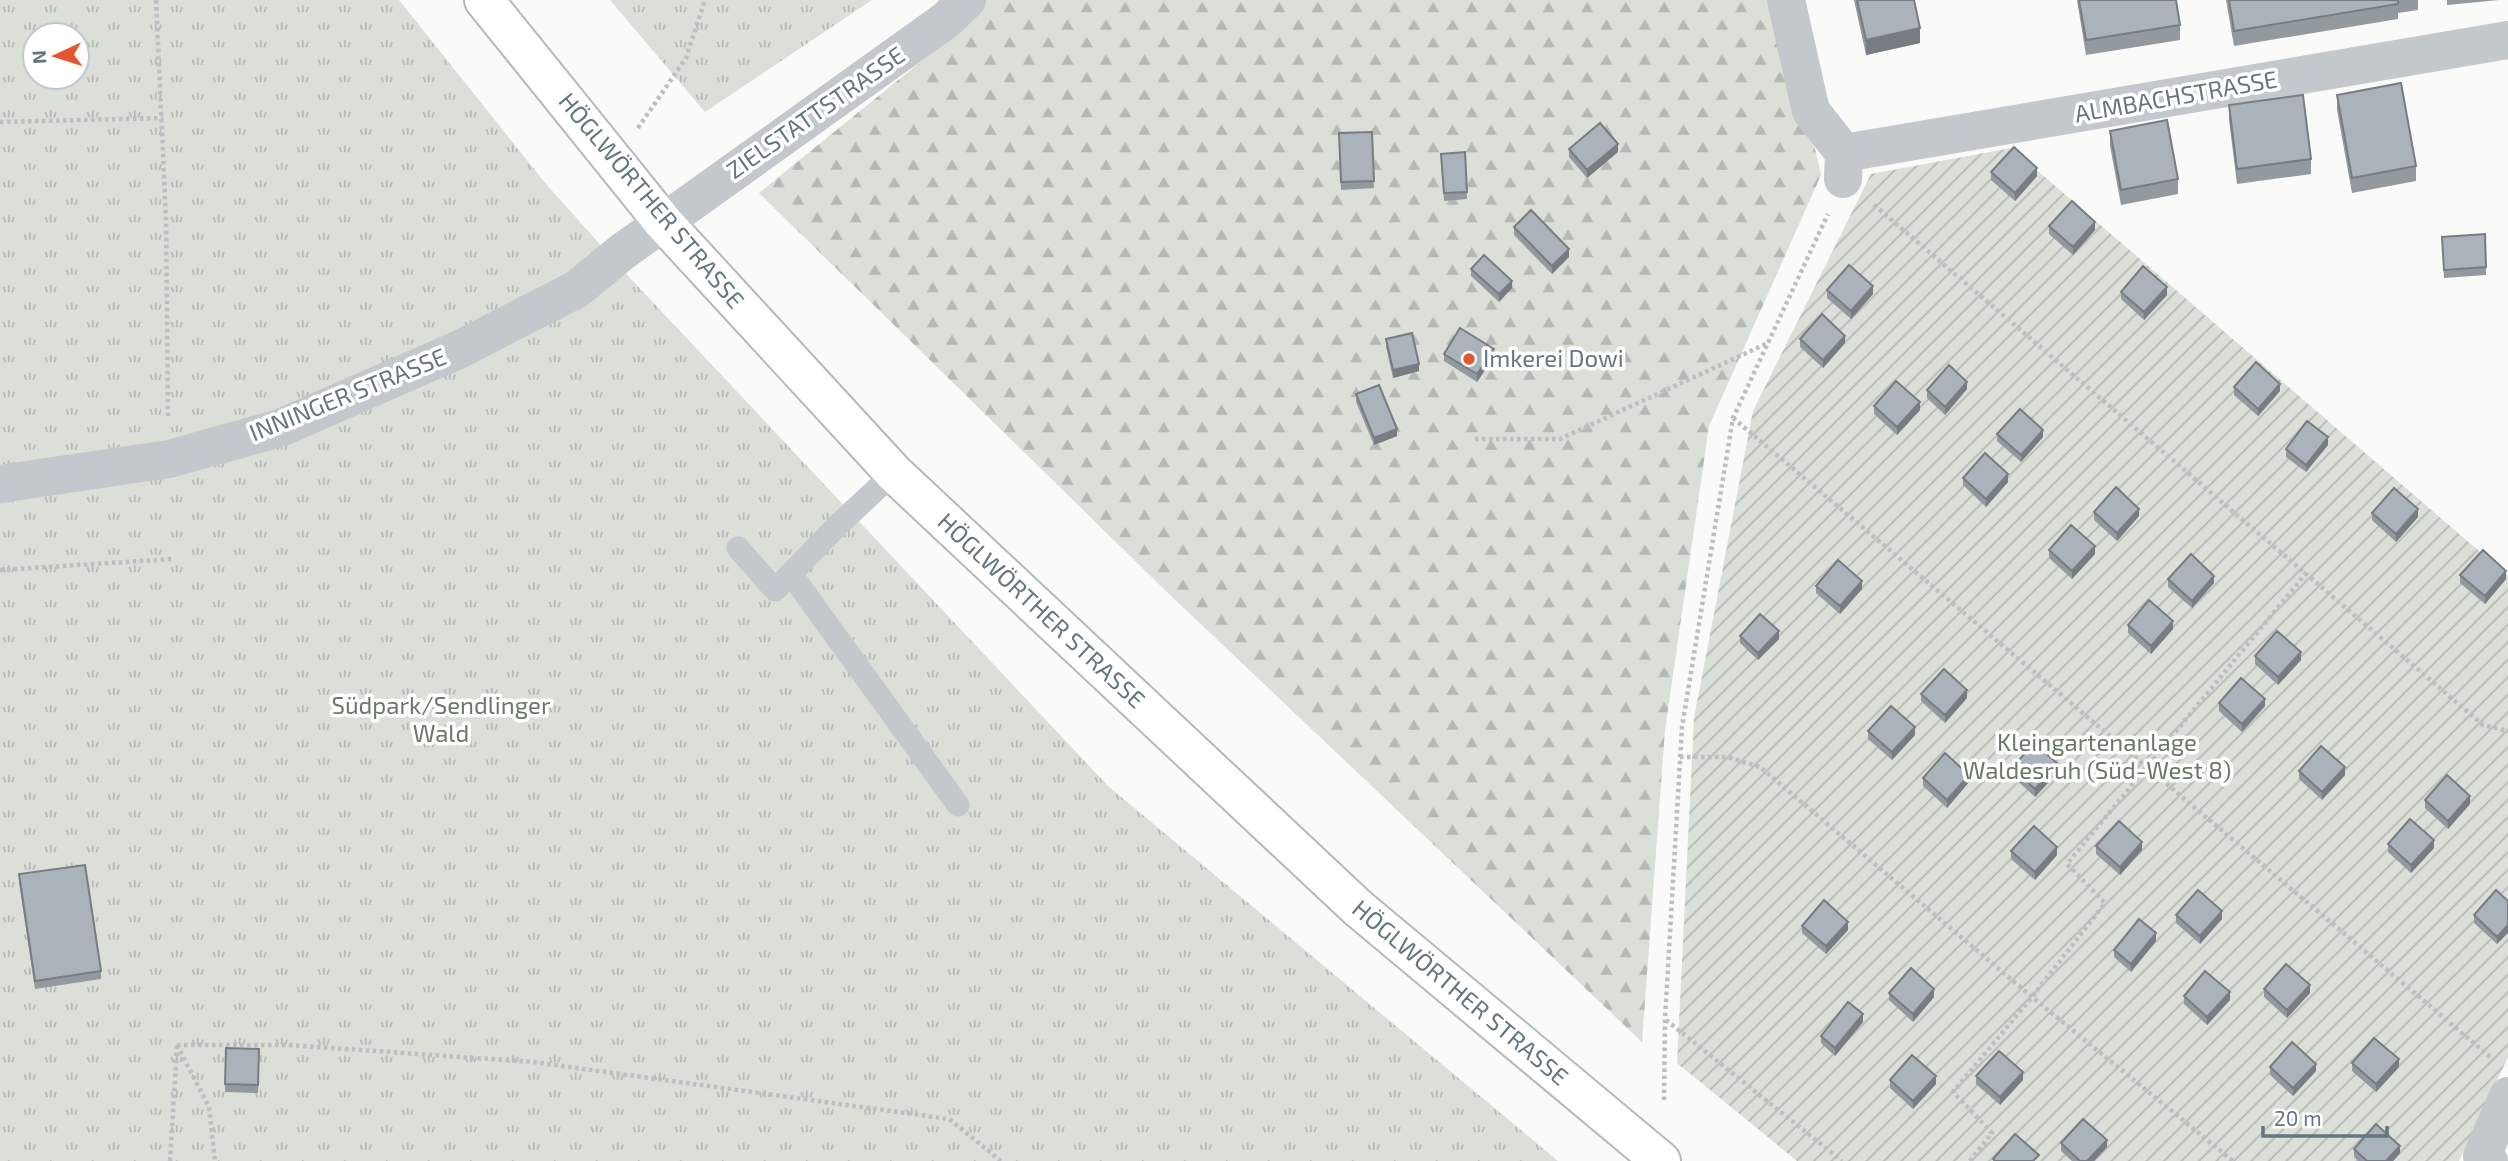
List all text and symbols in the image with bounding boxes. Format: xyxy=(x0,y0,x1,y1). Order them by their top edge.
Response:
north arrow xyxy=(21,21,91,91)
street label: ZIELSTATTSTRASSE xyxy=(721,40,910,184)
text: N xyxy=(27,50,50,65)
street label: ALMBACHSTRASSE xyxy=(2072,63,2279,128)
street label: HÖGLWÖRTHER STRASSE xyxy=(553,86,751,314)
street label: INNINGER STRASSE xyxy=(245,341,450,446)
place label: Imkerei Dowi xyxy=(1483,343,1624,372)
marker: Imkerei Dowi xyxy=(1461,351,1477,367)
street label: HÖGLWÖRTHER STRASSE xyxy=(932,506,1152,714)
park label: Südpark/Sendlinger Wald xyxy=(331,690,551,747)
park label: Kleingartenanlage Waldesruh (Süd-West 8) xyxy=(1963,727,2231,784)
street label: HÖGLWÖRTHER STRASSE xyxy=(1347,893,1575,1091)
scale bar xyxy=(2263,1094,2387,1138)
text: 20 m xyxy=(2274,1105,2322,1130)

